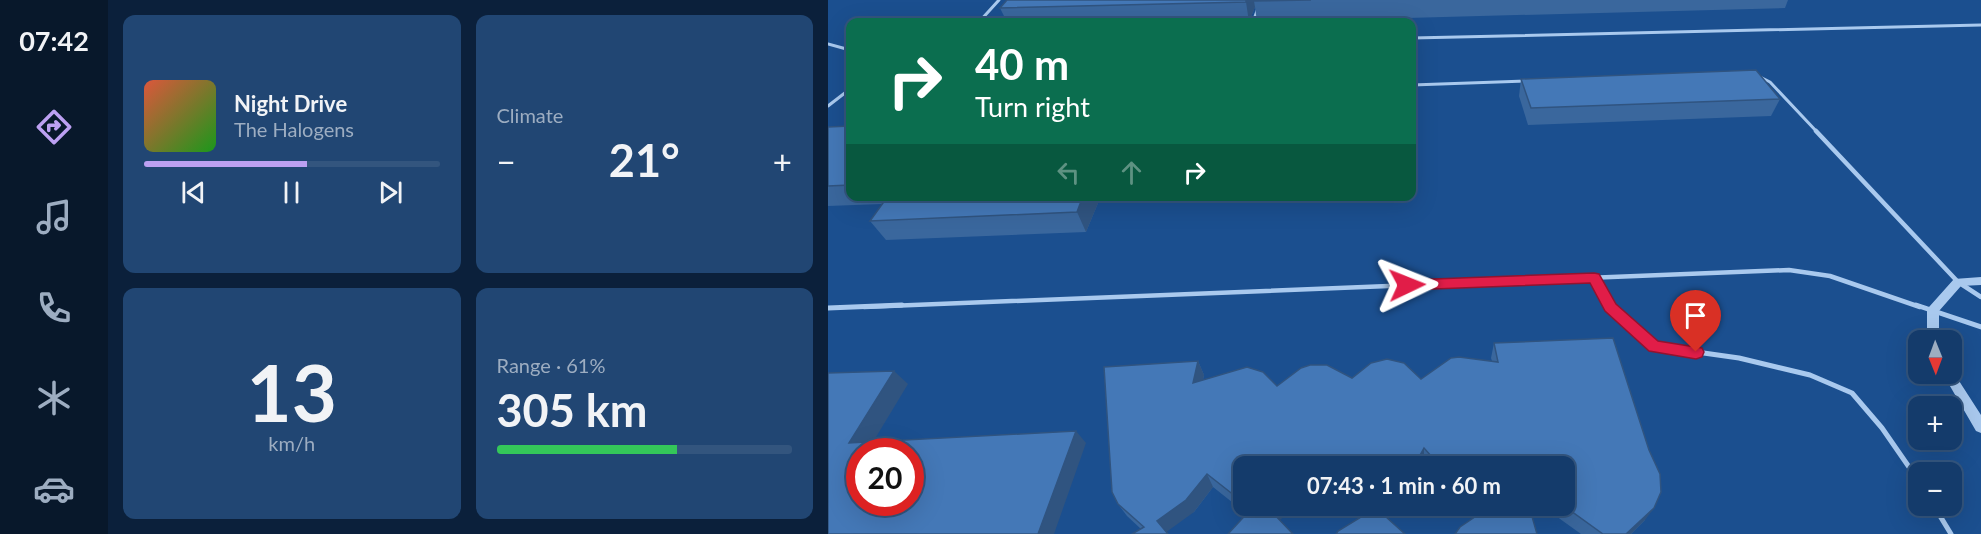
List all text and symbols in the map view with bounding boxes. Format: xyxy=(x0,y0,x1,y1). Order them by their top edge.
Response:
text: 07:42 xyxy=(19,24,89,57)
text: 40 m xyxy=(975,39,1069,89)
icon: right xyxy=(876,42,954,120)
text: Night Drive xyxy=(234,90,347,117)
text: Turn right xyxy=(975,90,1090,123)
text: Climate xyxy=(497,103,563,127)
icon: directions xyxy=(33,106,75,148)
text: The Halogens xyxy=(234,117,354,141)
text: 21° xyxy=(609,133,680,187)
text: − xyxy=(497,141,516,181)
text: + xyxy=(773,141,792,181)
icon: left xyxy=(1052,156,1085,189)
icon: ahead xyxy=(1115,156,1148,189)
icon: right xyxy=(1178,156,1211,189)
icon: previous xyxy=(177,176,210,209)
icon: pause xyxy=(275,176,308,209)
icon: next xyxy=(374,176,407,209)
icon: music xyxy=(33,196,75,238)
position arrow xyxy=(1375,253,1439,317)
icon: phone xyxy=(33,287,75,329)
pin xyxy=(1670,290,1721,352)
icon: arrive xyxy=(1679,299,1712,332)
north arrow xyxy=(1908,330,1962,384)
map controls xyxy=(1908,330,1962,516)
text: 13 xyxy=(247,345,337,439)
text: Range · 61% xyxy=(497,353,605,377)
icon: climate xyxy=(33,377,75,419)
text: 305 km xyxy=(497,383,647,437)
button: + xyxy=(1908,396,1962,450)
text: km/h xyxy=(268,431,315,455)
speed limit sign: 20 xyxy=(846,438,924,516)
button: − xyxy=(1908,462,1962,516)
icon: car xyxy=(33,468,75,510)
text: 07:43 · 1 min · 60 m xyxy=(1307,472,1501,499)

